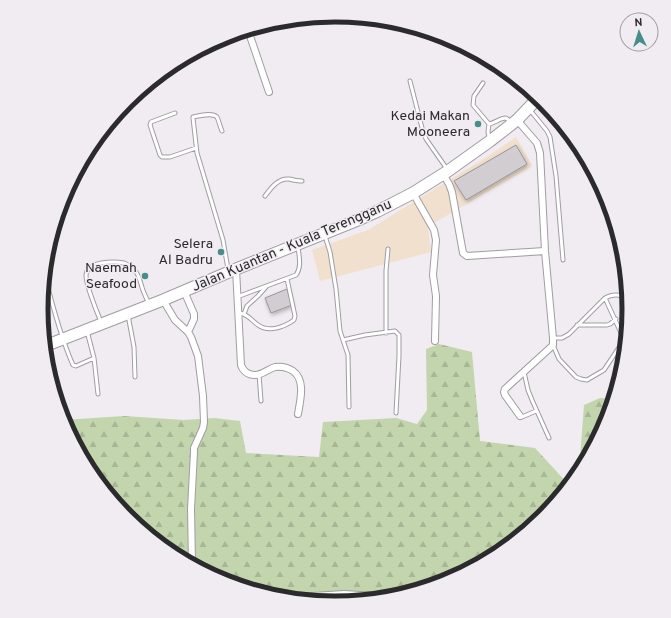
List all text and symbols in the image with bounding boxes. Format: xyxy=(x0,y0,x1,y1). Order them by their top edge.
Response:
north arrow xyxy=(619,12,659,52)
text: N xyxy=(634,16,643,30)
place label: Kedai Makan Mooneera xyxy=(391,108,470,141)
marker: Kedai Makan Mooneera xyxy=(473,119,483,129)
street label: Jalan Kuantan - Kuala Terengganu xyxy=(190,196,394,296)
place label: Selera Al Badru xyxy=(159,236,213,269)
marker: Selera Al Badru xyxy=(216,247,226,257)
place label: Naemah Seafood xyxy=(85,260,137,293)
marker: Naemah Seafood xyxy=(140,271,150,281)

